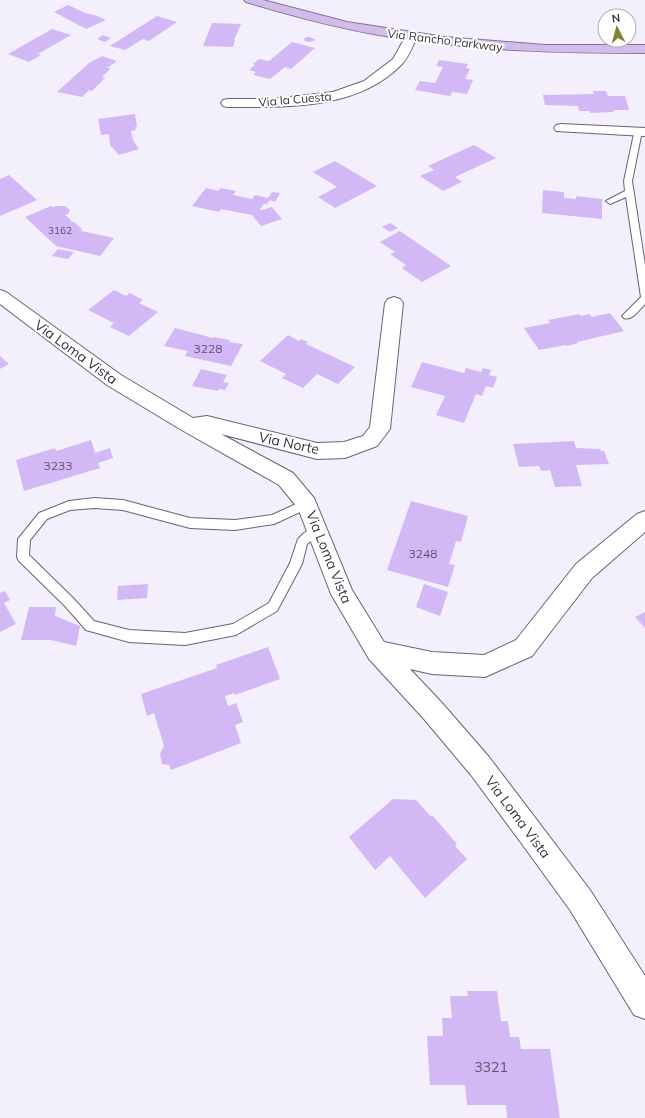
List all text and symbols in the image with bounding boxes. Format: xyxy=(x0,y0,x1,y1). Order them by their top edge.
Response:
north arrow xyxy=(597,8,637,48)
text: N xyxy=(611,11,621,25)
street label: Via Rancho Parkway xyxy=(387,25,504,55)
street label: Via la Cuesta xyxy=(258,88,332,110)
house number: 3162 xyxy=(48,224,72,237)
street label: Via Loma Vista xyxy=(31,316,121,388)
house number: 3228 xyxy=(194,341,222,356)
street label: Via Norte xyxy=(257,428,321,458)
house number: 3233 xyxy=(44,458,72,473)
street label: Via Loma Vista xyxy=(302,508,356,606)
house number: 3248 xyxy=(409,546,437,561)
street label: Via Loma Vista xyxy=(481,772,555,862)
house number: 3321 xyxy=(474,1058,508,1076)

